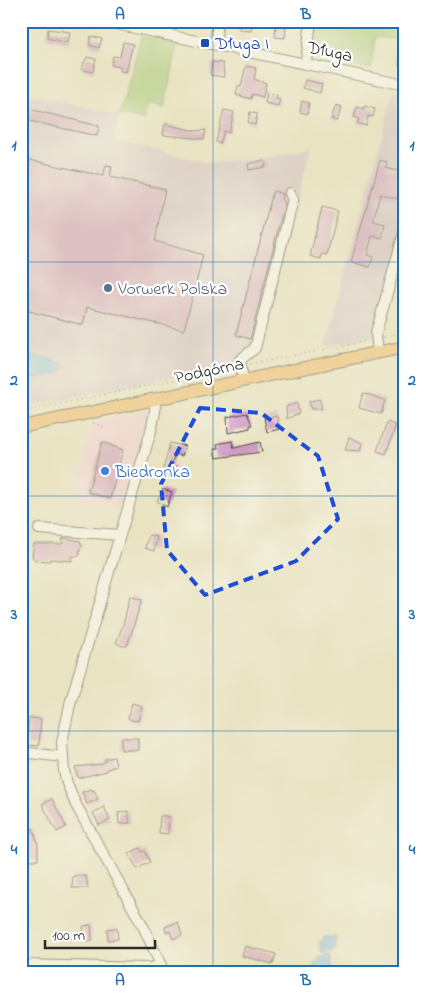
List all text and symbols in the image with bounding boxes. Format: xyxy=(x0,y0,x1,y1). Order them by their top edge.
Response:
text: A xyxy=(115,3,125,27)
text: B xyxy=(300,3,312,27)
place label: Długa I xyxy=(214,32,269,59)
street label: Długa xyxy=(304,35,354,71)
marker: Długa I xyxy=(199,37,211,49)
text: 1 xyxy=(11,134,17,158)
text: 1 xyxy=(409,134,415,158)
place label: Vorwerk Polska xyxy=(117,277,227,303)
marker: Vorwerk Polska xyxy=(102,282,114,294)
street label: Podgórna xyxy=(172,352,247,393)
text: 2 xyxy=(9,369,18,393)
text: 2 xyxy=(407,369,416,393)
place label: Biedronka xyxy=(114,460,190,486)
marker: Biedronka xyxy=(99,465,111,477)
text: 3 xyxy=(10,603,18,627)
text: 3 xyxy=(408,603,416,627)
text: 4 xyxy=(10,838,18,862)
text: 4 xyxy=(408,838,416,862)
scale bar xyxy=(45,918,155,950)
text: 100 m xyxy=(52,925,85,947)
text: A xyxy=(115,969,125,993)
text: B xyxy=(300,969,312,993)

